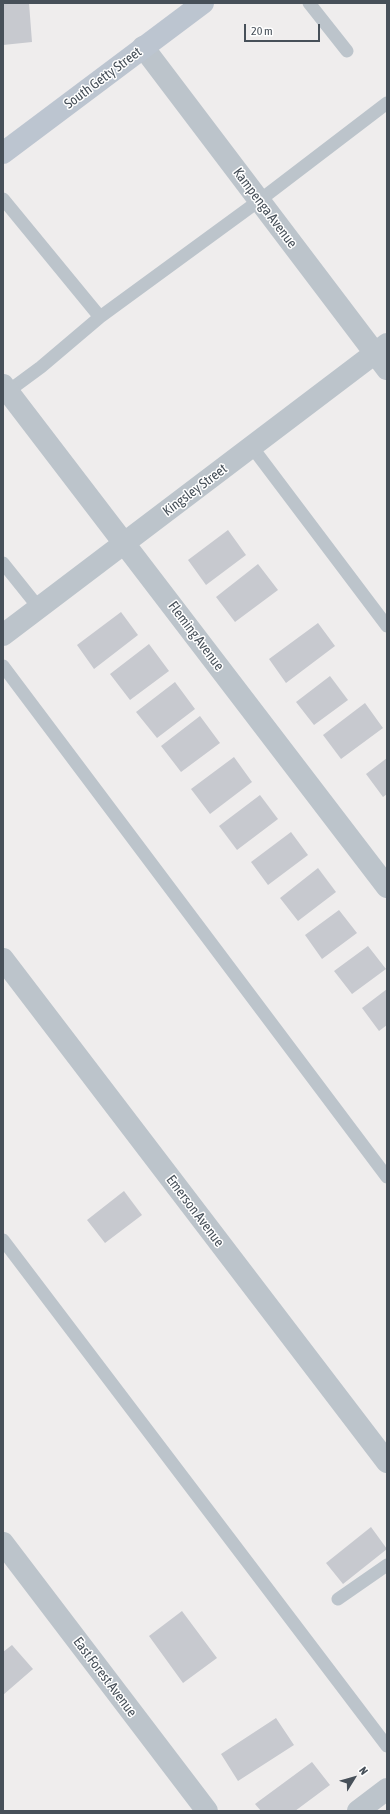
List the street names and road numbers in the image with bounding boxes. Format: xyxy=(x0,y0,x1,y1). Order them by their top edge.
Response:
street label: South Getty Street xyxy=(61,44,145,112)
street label: Kampenga Avenue xyxy=(229,165,301,251)
street label: Kingsley Street xyxy=(160,460,230,520)
street label: Fleming Avenue xyxy=(165,598,227,674)
street label: Emerson Avenue xyxy=(163,1172,227,1250)
street label: East Forest Avenue xyxy=(70,1634,140,1720)

